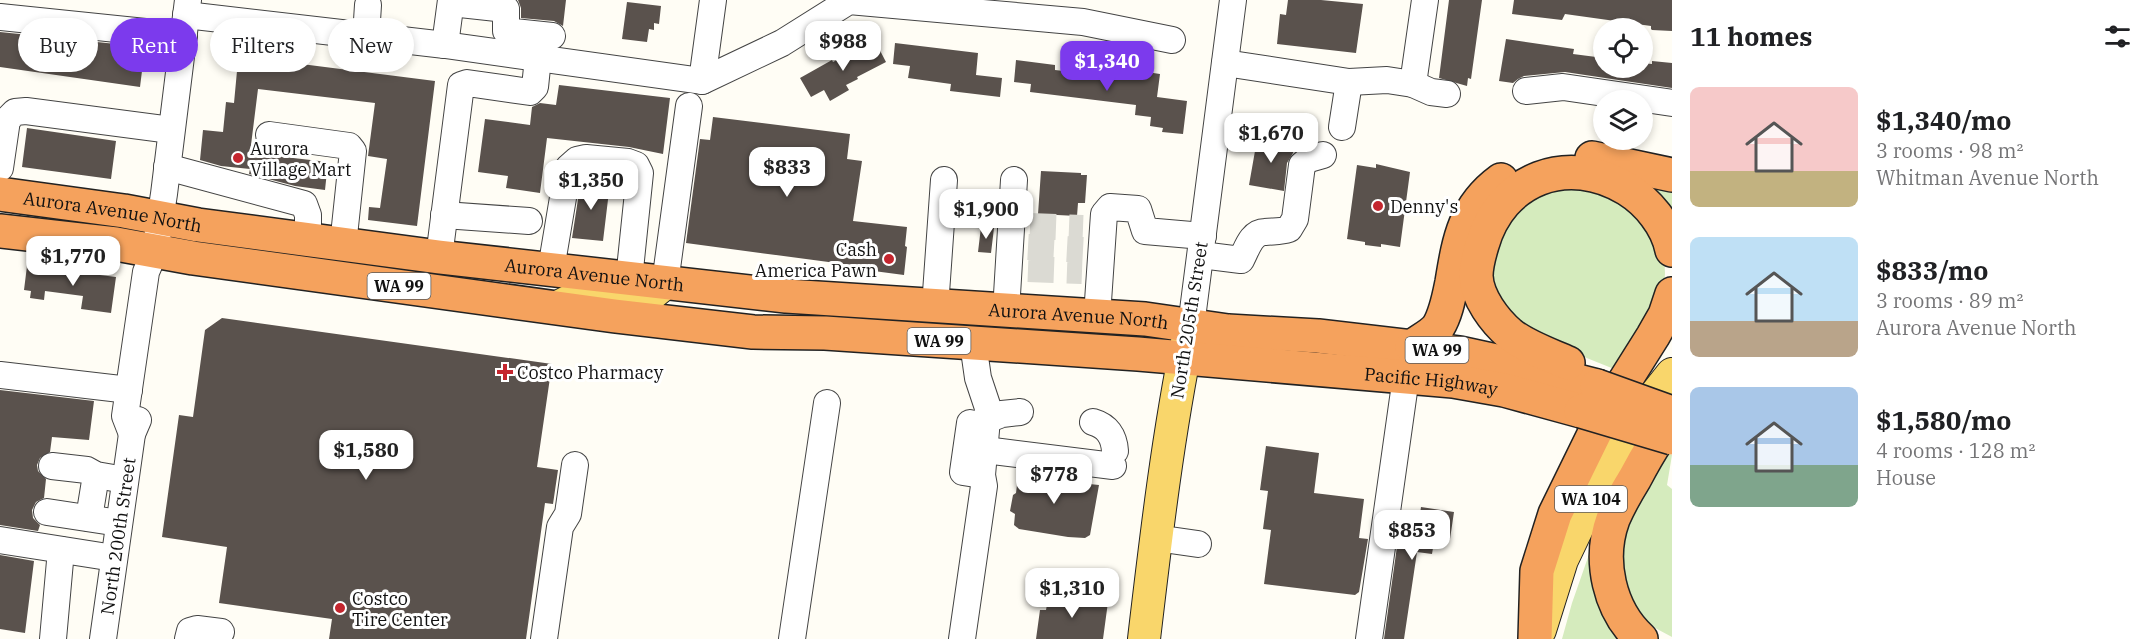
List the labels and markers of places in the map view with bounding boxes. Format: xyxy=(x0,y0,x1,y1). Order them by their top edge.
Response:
pin: $988 xyxy=(807,21,879,72)
pin: $1,340 xyxy=(1058,41,1156,92)
pin: $1,670 xyxy=(1222,113,1320,164)
place label: Aurora Village Mart xyxy=(250,137,351,181)
pin: $833 xyxy=(751,147,823,198)
marker: Aurora Village Mart xyxy=(231,151,245,165)
pin: $1,350 xyxy=(542,160,640,211)
pin: $1,900 xyxy=(937,189,1035,240)
place label: Denny's xyxy=(1390,195,1458,218)
marker: Denny's xyxy=(1371,199,1385,213)
pin: $1,770 xyxy=(24,236,122,287)
place label: Cash America Pawn xyxy=(755,238,877,282)
marker: Cash America Pawn xyxy=(882,252,896,266)
place label: Costco Pharmacy xyxy=(517,361,664,384)
marker: Costco Pharmacy xyxy=(498,365,512,379)
pin: $1,580 xyxy=(317,430,415,481)
pin: $778 xyxy=(1018,454,1090,505)
pin: $853 xyxy=(1376,510,1448,561)
pin: $1,310 xyxy=(1023,568,1121,619)
place label: Costco Tire Center xyxy=(352,587,448,631)
marker: Costco Tire Center xyxy=(333,601,347,615)

